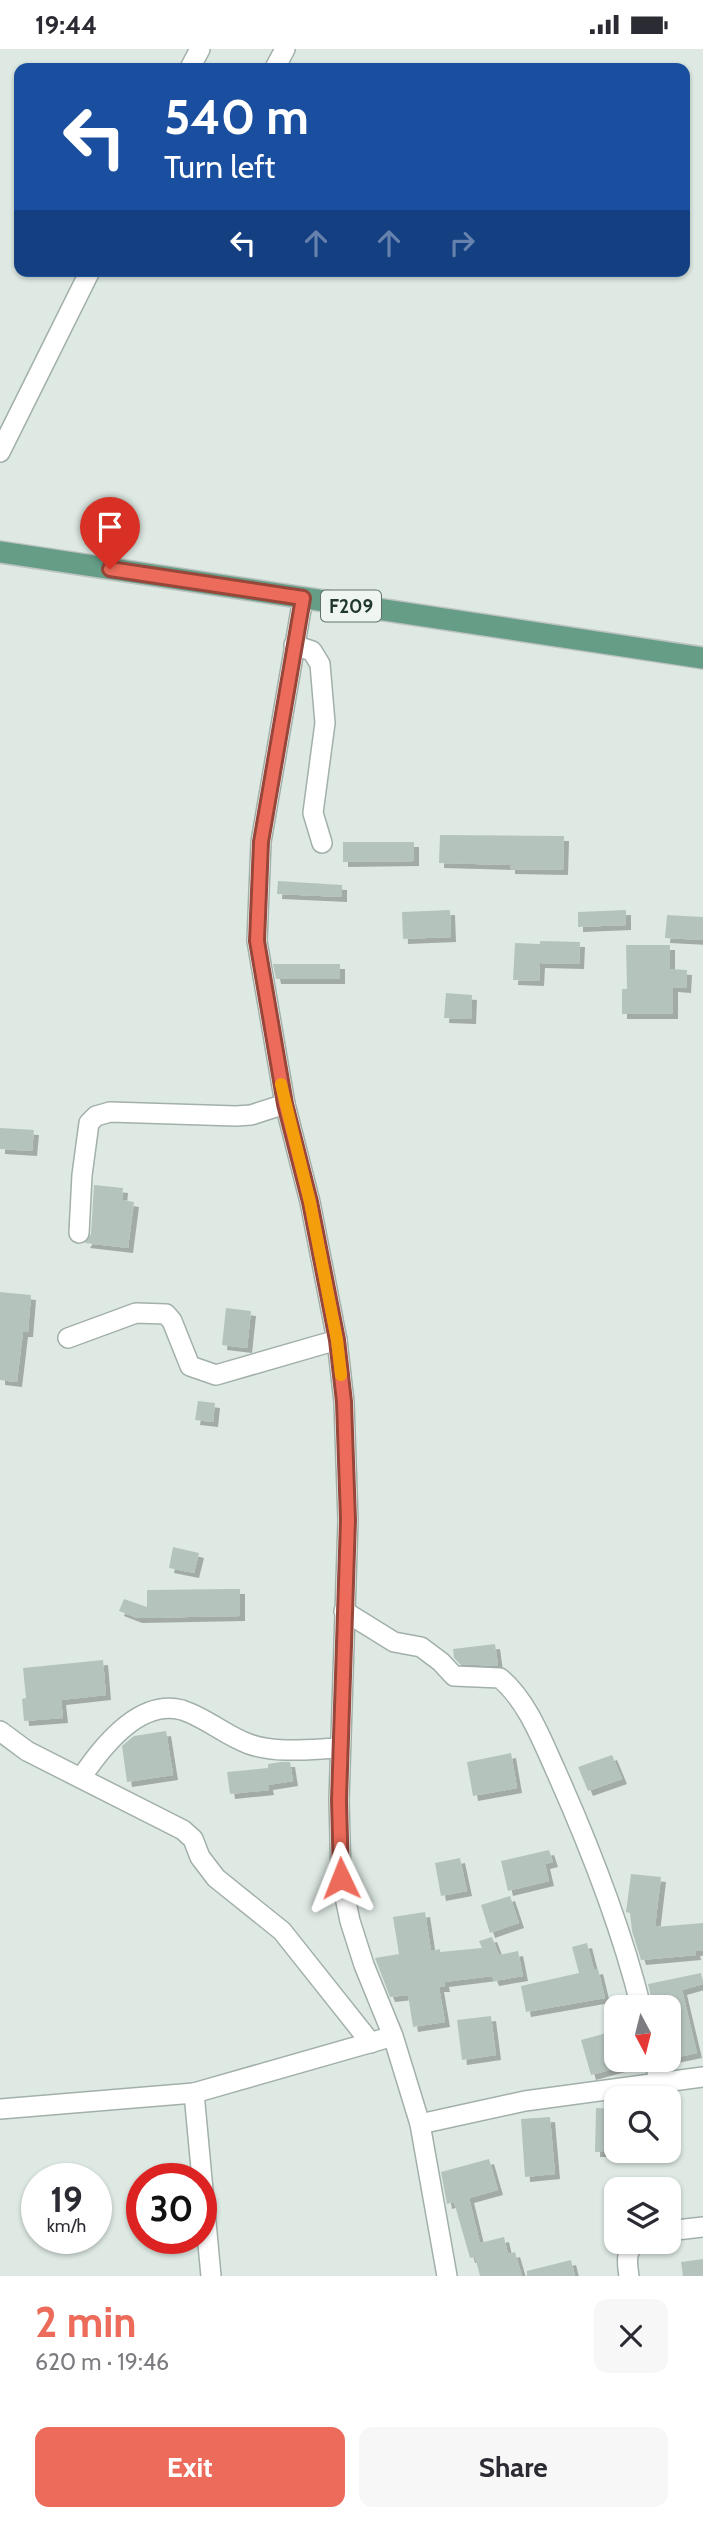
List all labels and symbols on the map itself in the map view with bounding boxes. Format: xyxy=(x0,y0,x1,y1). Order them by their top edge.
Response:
pin xyxy=(80,497,140,569)
road number: F209 xyxy=(321,591,381,621)
position arrow xyxy=(304,1841,378,1915)
north arrow xyxy=(604,1995,681,2072)
speed limit sign: 30 xyxy=(126,2163,217,2254)

